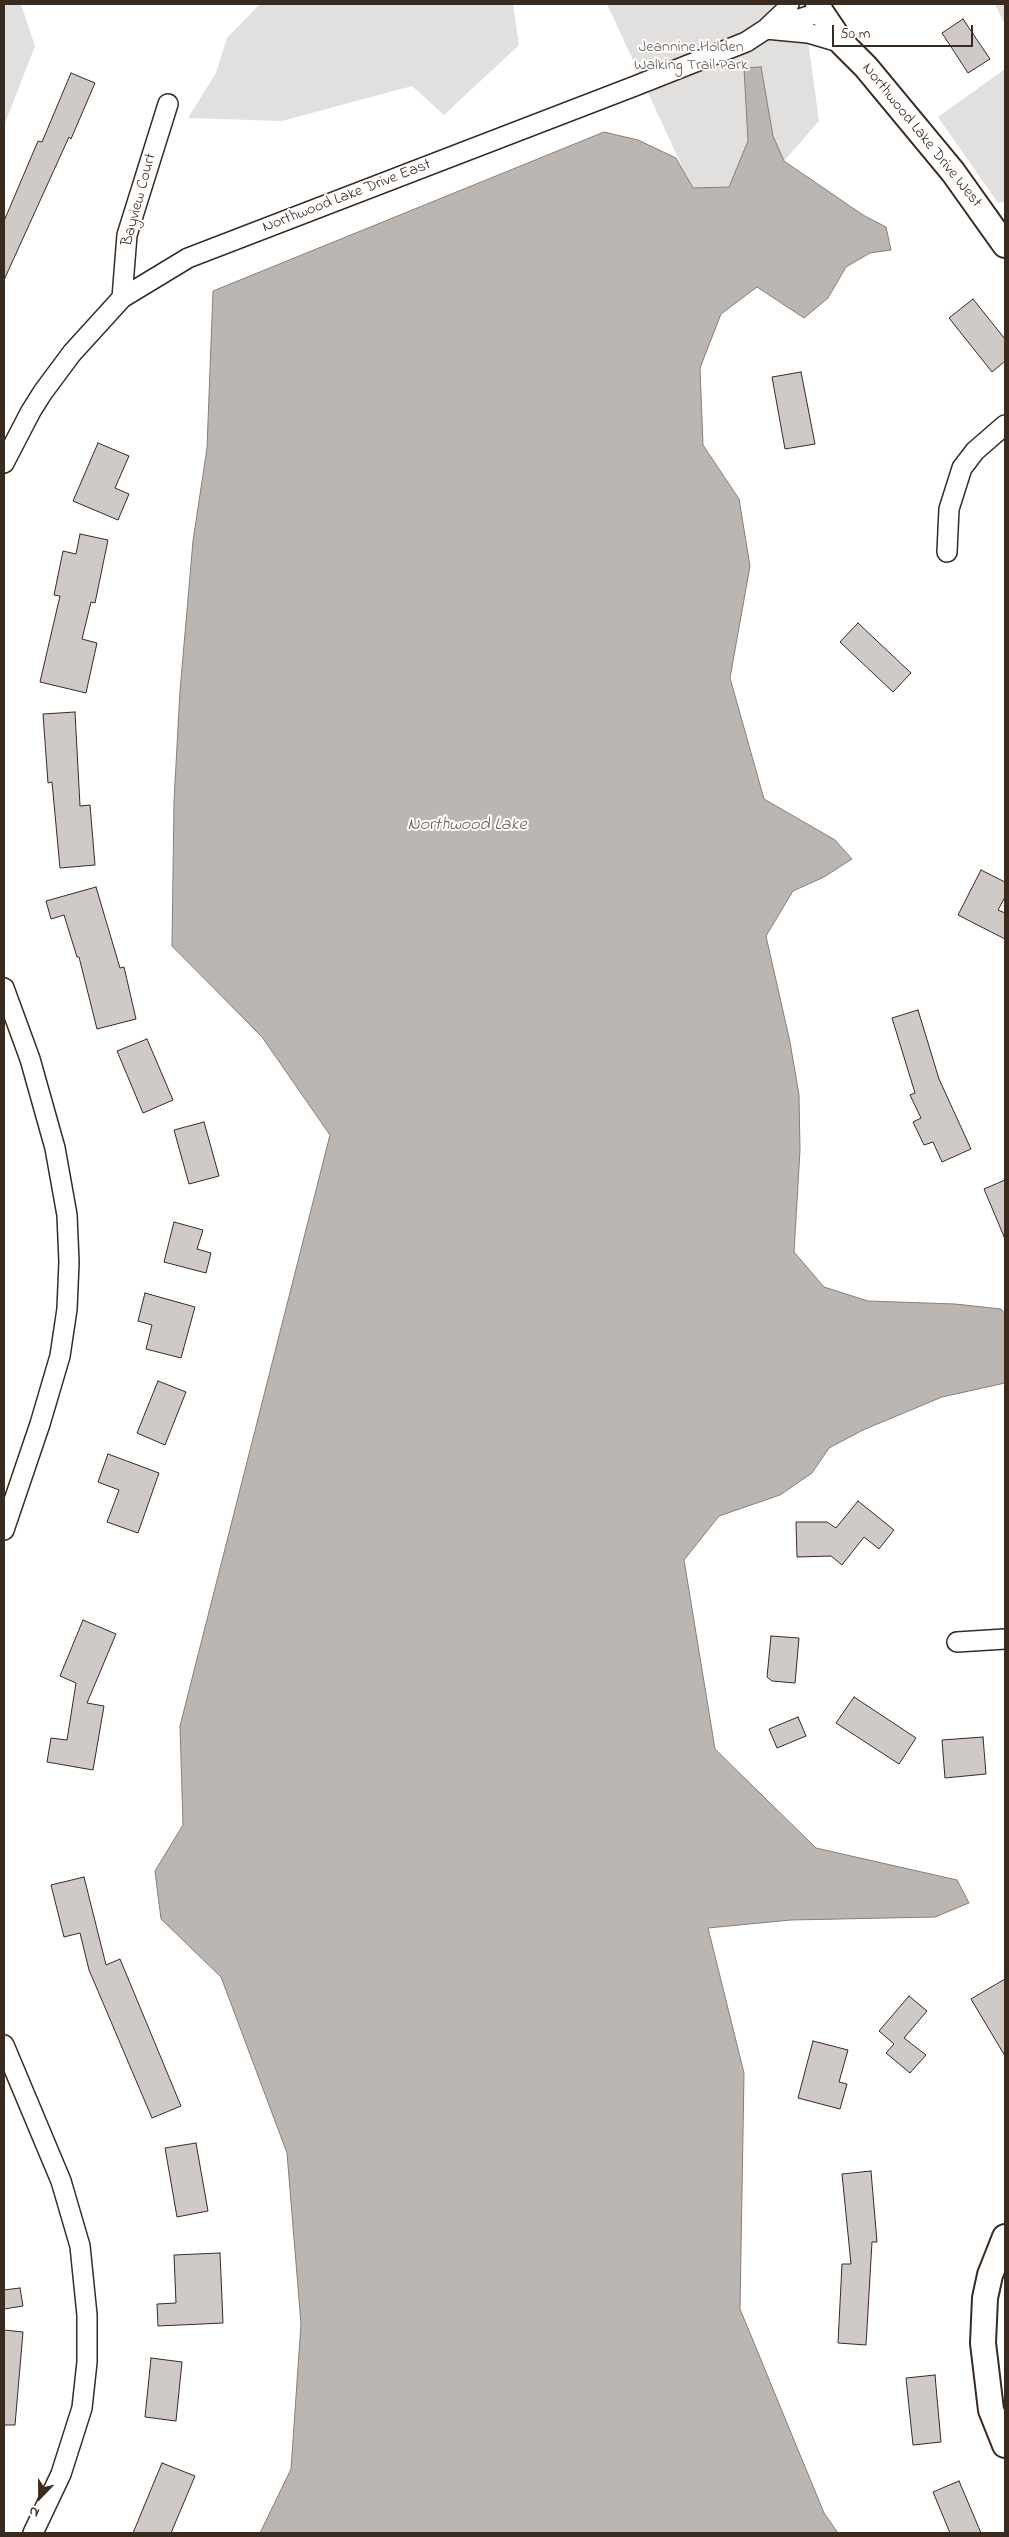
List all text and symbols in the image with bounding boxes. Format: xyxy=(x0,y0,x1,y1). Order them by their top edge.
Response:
scale bar xyxy=(834,15,975,47)
text: 50 m xyxy=(840,23,870,45)
park label: Jeannine Holden Walking Trail Park xyxy=(634,38,748,76)
street label: Northwood Lake Drive West xyxy=(857,60,985,212)
street label: Bayview Court xyxy=(118,151,162,249)
street label: Northwood Lake Drive East xyxy=(260,156,434,238)
water label: Northwood Lake xyxy=(408,815,526,837)
north arrow xyxy=(15,2472,65,2522)
text: N xyxy=(26,2500,43,2523)

